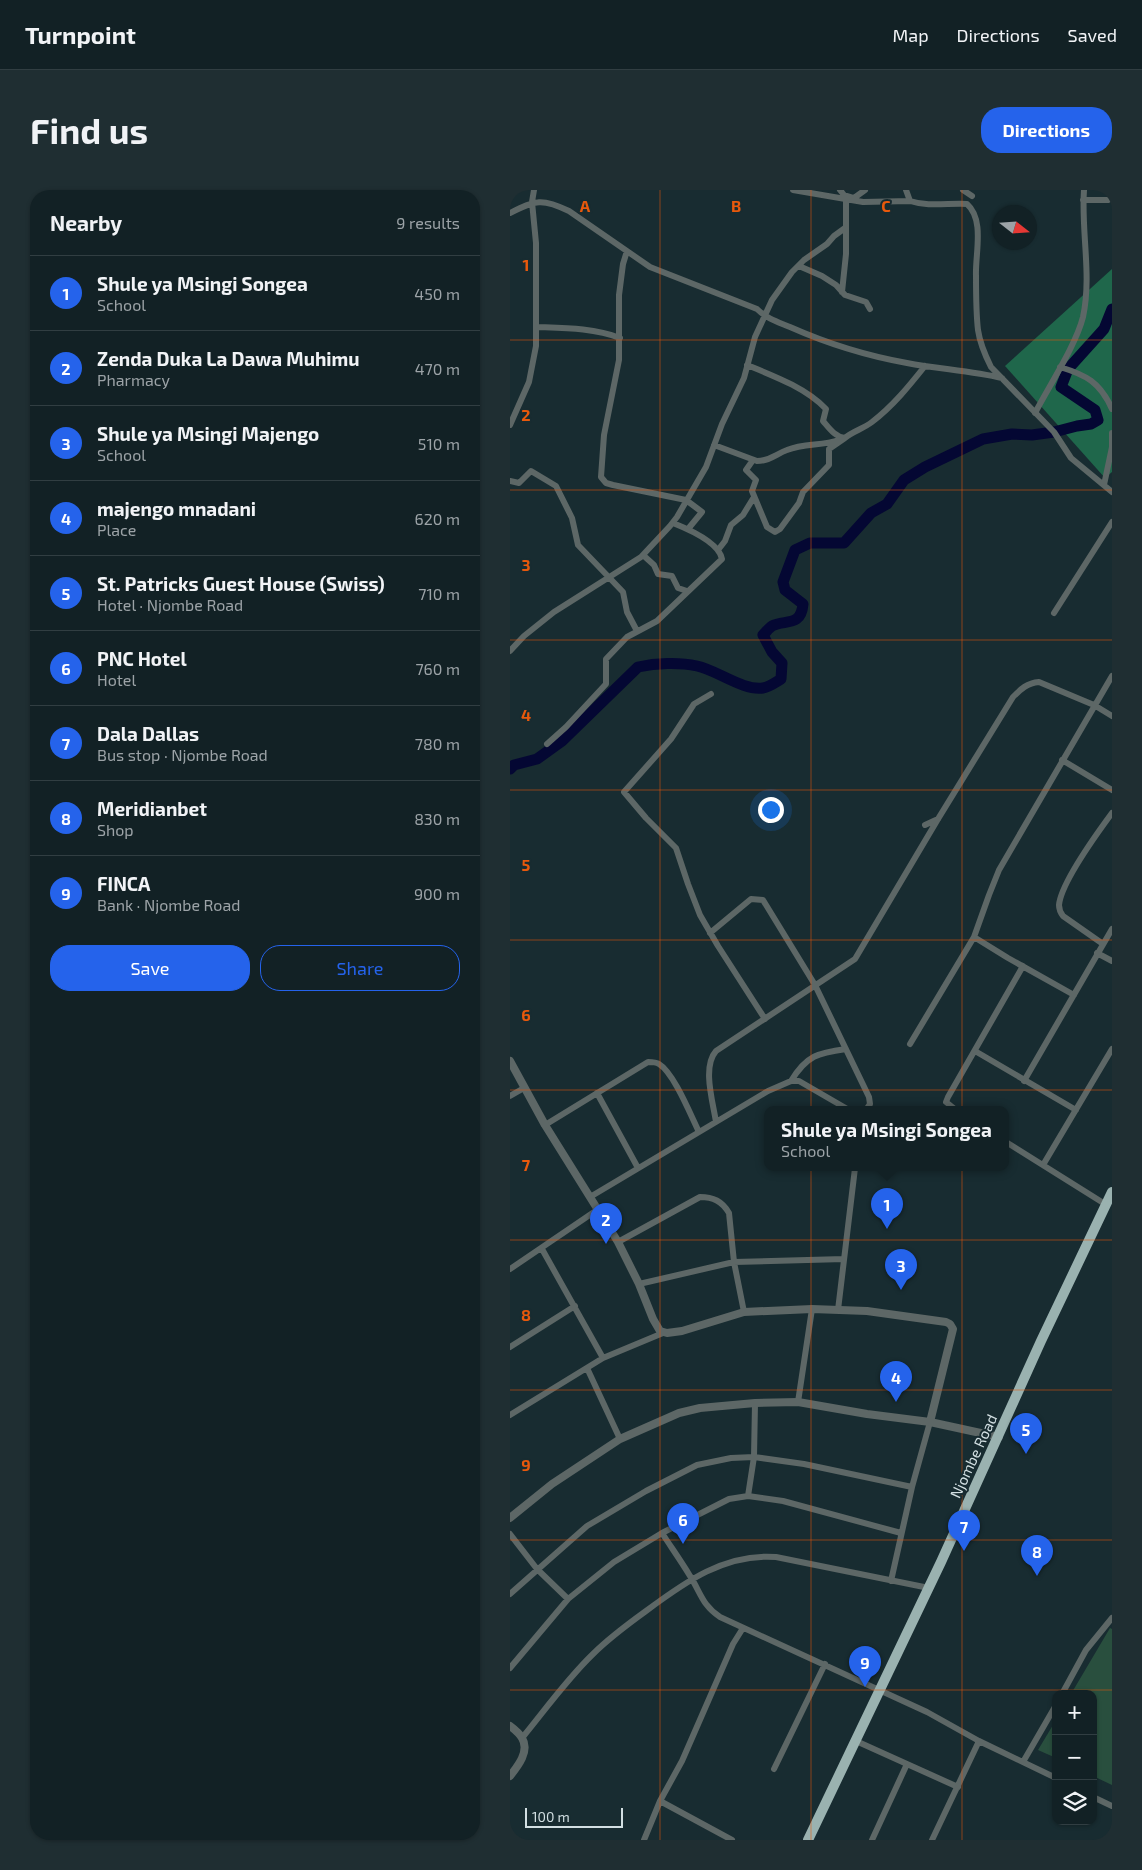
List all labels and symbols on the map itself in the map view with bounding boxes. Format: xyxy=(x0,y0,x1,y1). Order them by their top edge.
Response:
text: A xyxy=(580,196,591,215)
text: B xyxy=(731,196,741,215)
text: C xyxy=(881,196,891,215)
north arrow xyxy=(992,205,1037,250)
text: 1 xyxy=(523,255,529,274)
text: 2 xyxy=(521,405,531,424)
text: 3 xyxy=(521,555,531,574)
text: 4 xyxy=(521,705,531,724)
your location xyxy=(758,797,784,823)
text: 5 xyxy=(522,855,531,874)
text: 6 xyxy=(521,1005,531,1024)
text: 7 xyxy=(522,1155,531,1174)
pin: 1 xyxy=(871,1188,903,1229)
pin: 2 xyxy=(590,1203,622,1244)
pin: 3 xyxy=(885,1249,917,1290)
text: 8 xyxy=(521,1305,531,1324)
pin: 4 xyxy=(880,1361,912,1402)
street label: Njombe Road xyxy=(946,1411,1001,1501)
pin: 5 xyxy=(1010,1413,1042,1454)
text: 9 xyxy=(521,1455,531,1474)
pin: 6 xyxy=(667,1503,699,1544)
pin: 7 xyxy=(948,1510,980,1551)
pin: 8 xyxy=(1021,1535,1053,1576)
pin: 9 xyxy=(849,1646,881,1687)
scale bar xyxy=(525,1805,622,1828)

